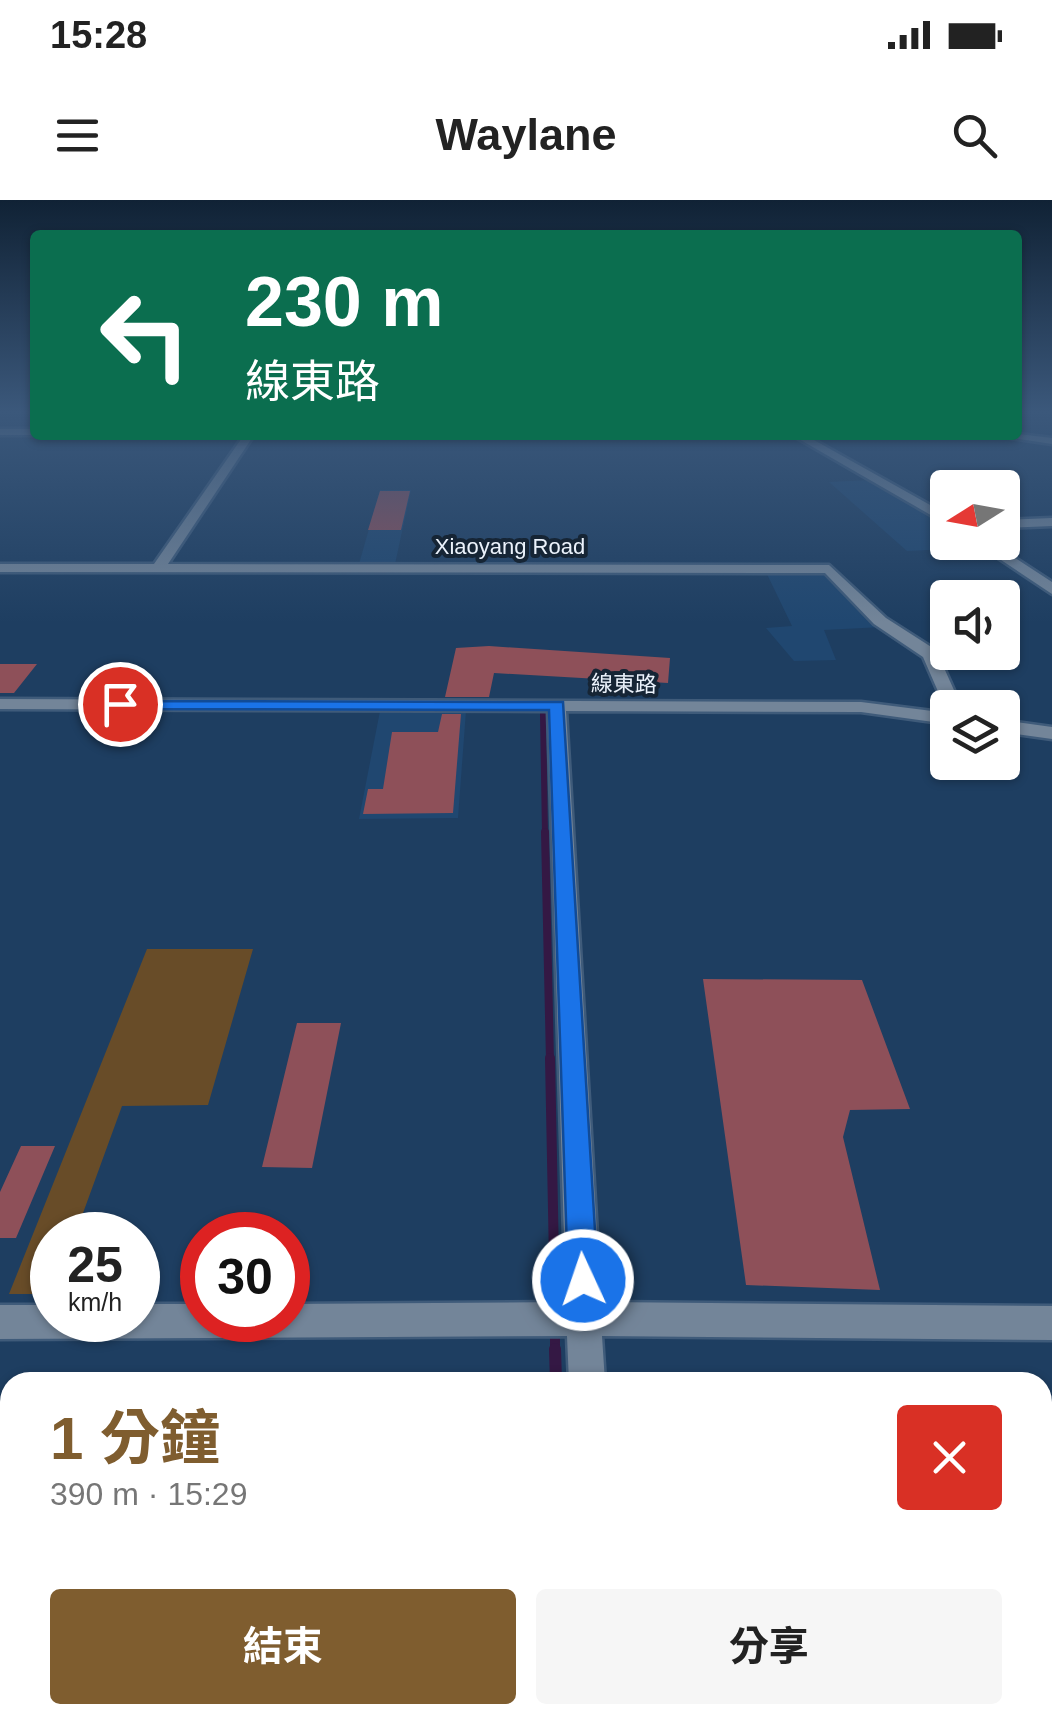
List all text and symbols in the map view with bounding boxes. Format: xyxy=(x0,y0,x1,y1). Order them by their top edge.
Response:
text: 15:28 xyxy=(50,14,147,56)
icon: menu xyxy=(50,108,105,163)
icon: search xyxy=(947,108,1002,163)
text: Waylane xyxy=(436,109,616,160)
text: 230 m xyxy=(245,263,443,341)
icon: left xyxy=(80,270,210,400)
text: 線東路 xyxy=(245,356,380,407)
north arrow xyxy=(930,470,1020,560)
map controls xyxy=(930,470,1020,780)
street label: Xiaoyang Road xyxy=(435,534,585,559)
button: sound xyxy=(930,580,1020,670)
pin xyxy=(78,662,163,747)
street label: 線東路 xyxy=(591,671,657,697)
icon: arrive xyxy=(93,677,148,732)
button: layers xyxy=(930,690,1020,780)
speed limit sign: 30 xyxy=(180,1212,310,1342)
position arrow xyxy=(531,1228,635,1332)
text: 25 xyxy=(67,1237,123,1293)
text: km/h xyxy=(68,1288,122,1316)
text: 1 分鐘 xyxy=(50,1405,220,1472)
button: close xyxy=(897,1405,1002,1510)
text: 390 m · 15:29 xyxy=(50,1476,247,1512)
button: 結束 xyxy=(50,1589,516,1704)
button: 分享 xyxy=(536,1589,1002,1704)

